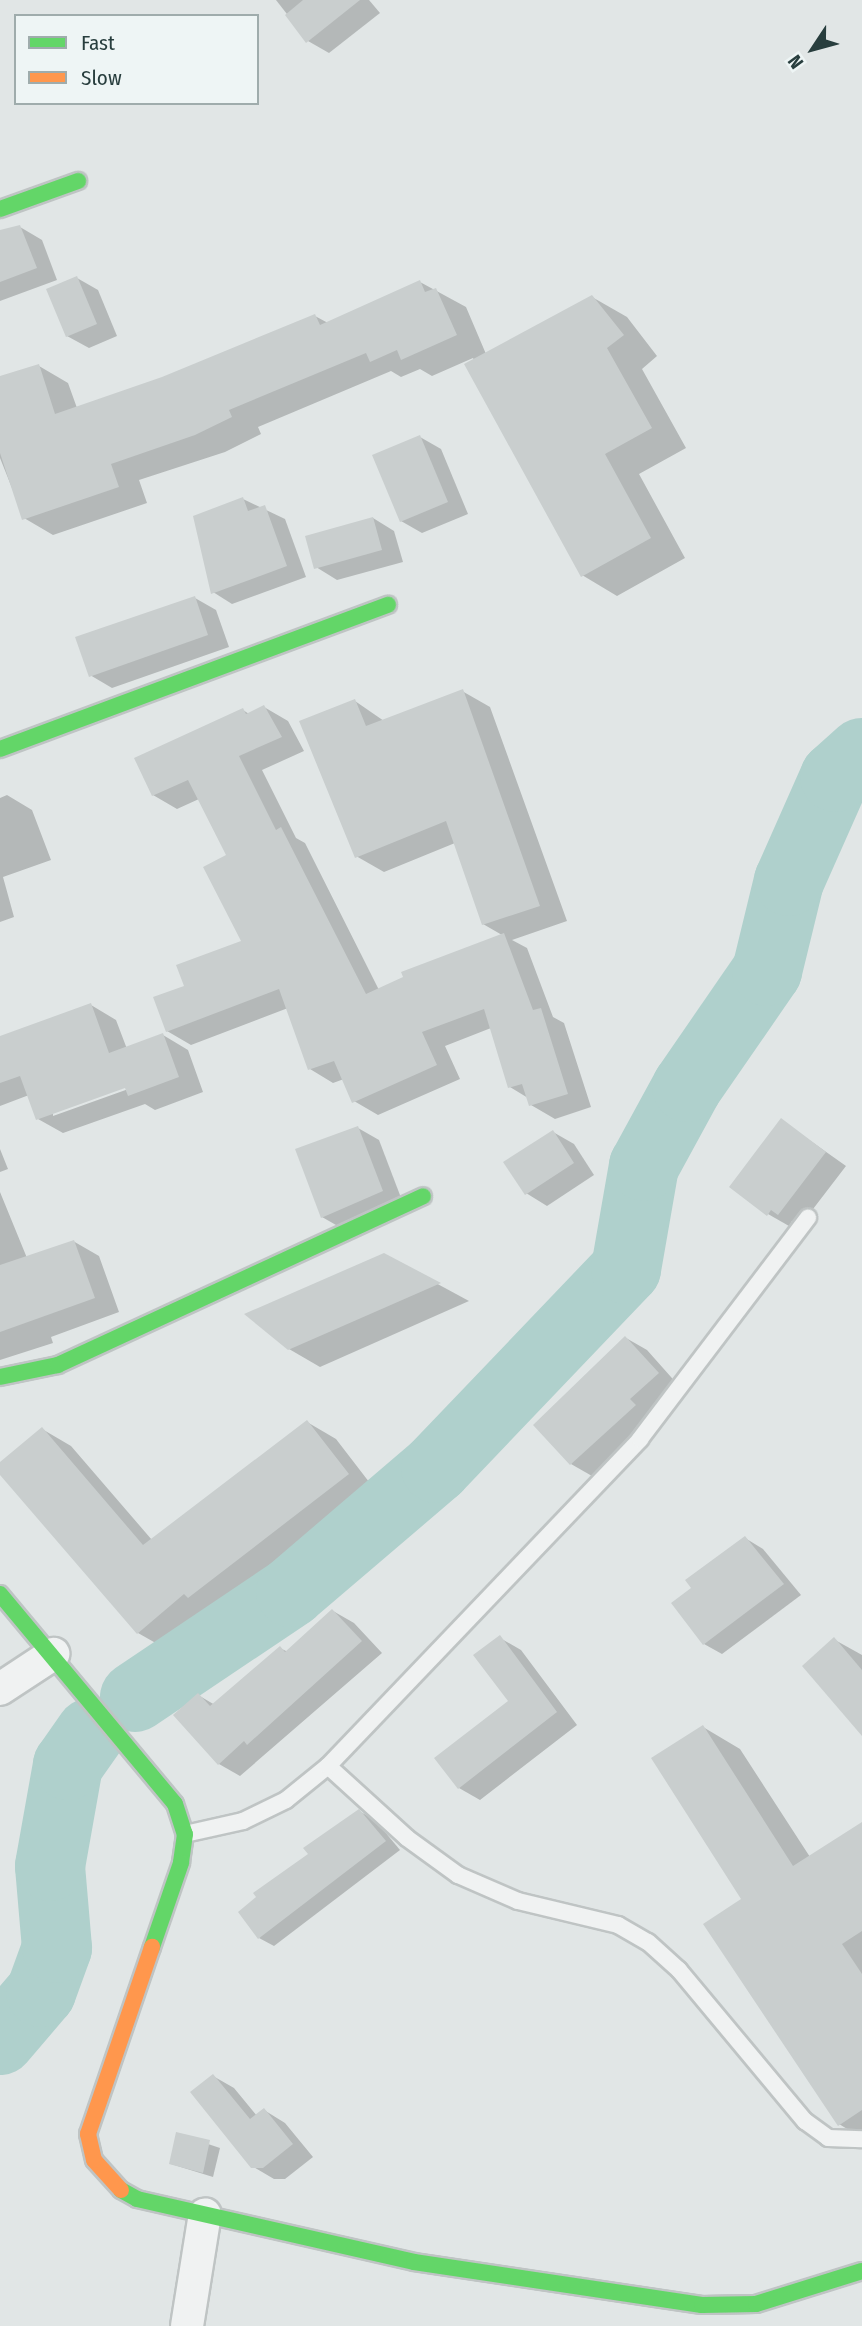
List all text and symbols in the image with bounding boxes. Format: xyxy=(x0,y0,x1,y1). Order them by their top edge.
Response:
legend xyxy=(14,14,259,105)
north arrow xyxy=(778,14,848,84)
text: Fast xyxy=(81,30,115,56)
text: N xyxy=(783,50,808,73)
text: Slow xyxy=(81,65,122,91)

